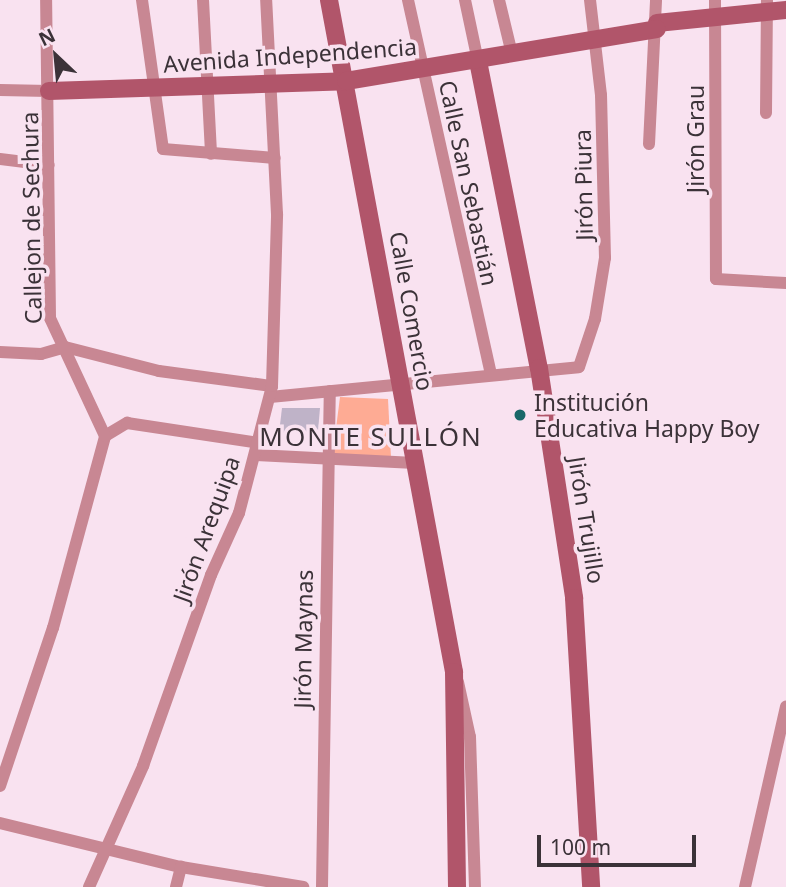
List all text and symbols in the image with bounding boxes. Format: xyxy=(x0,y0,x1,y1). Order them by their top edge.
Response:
north arrow xyxy=(21,21,91,91)
text: N xyxy=(34,22,59,52)
street label: Avenida Independencia xyxy=(162,32,418,78)
street label: Calle San Sebastián xyxy=(434,78,504,288)
street label: Jirón Grau xyxy=(681,85,709,193)
street label: Callejon de Sechura xyxy=(15,112,47,324)
street label: Jirón Piura xyxy=(568,129,598,241)
street label: Calle Comercio xyxy=(384,229,440,393)
place label: Institución Educativa Happy Boy xyxy=(534,388,760,442)
marker: Institución Educativa Happy Boy xyxy=(512,407,528,423)
district label: MONTE SULLÓN xyxy=(261,421,481,453)
street label: Jirón Arequipa xyxy=(167,452,245,606)
street label: Jirón Trujillo xyxy=(563,454,611,586)
street label: Jirón Maynas xyxy=(288,569,318,709)
scale bar xyxy=(541,820,700,864)
text: 100 m xyxy=(550,833,611,861)

